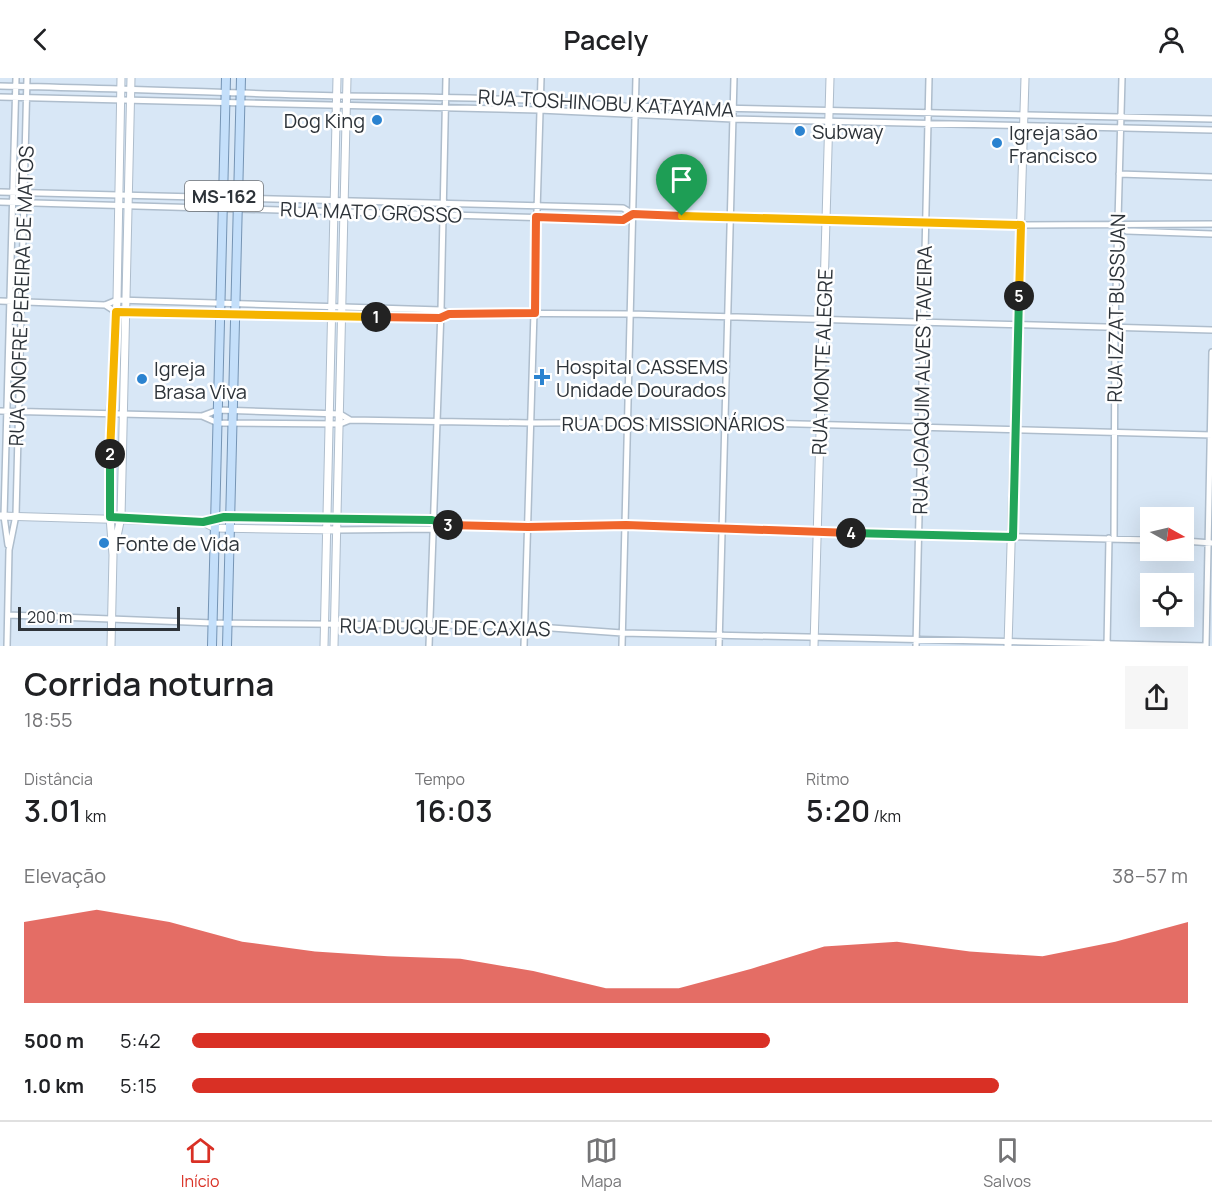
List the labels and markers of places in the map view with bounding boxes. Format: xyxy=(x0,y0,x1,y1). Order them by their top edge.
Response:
place label: Dog King xyxy=(284,107,365,134)
marker: Dog King xyxy=(370,113,384,127)
place label: Subway xyxy=(812,118,884,145)
place label: Igreja são Francisco xyxy=(1009,119,1098,169)
marker: Subway xyxy=(793,124,807,138)
marker: Igreja são Francisco xyxy=(990,136,1004,150)
pin xyxy=(656,154,707,216)
pin: 5 xyxy=(1004,281,1034,311)
pin: 1 xyxy=(361,302,391,332)
place label: Hospital CASSEMS Unidade Dourados xyxy=(556,353,728,403)
place label: Igreja Brasa Viva xyxy=(154,355,247,405)
marker: Hospital CASSEMS Unidade Dourados xyxy=(533,368,551,386)
marker: Igreja Brasa Viva xyxy=(135,372,149,386)
pin: 2 xyxy=(95,439,125,469)
pin: 3 xyxy=(433,510,463,540)
pin: 4 xyxy=(836,518,866,548)
place label: Fonte de Vida xyxy=(116,530,240,557)
marker: Fonte de Vida xyxy=(97,536,111,550)

